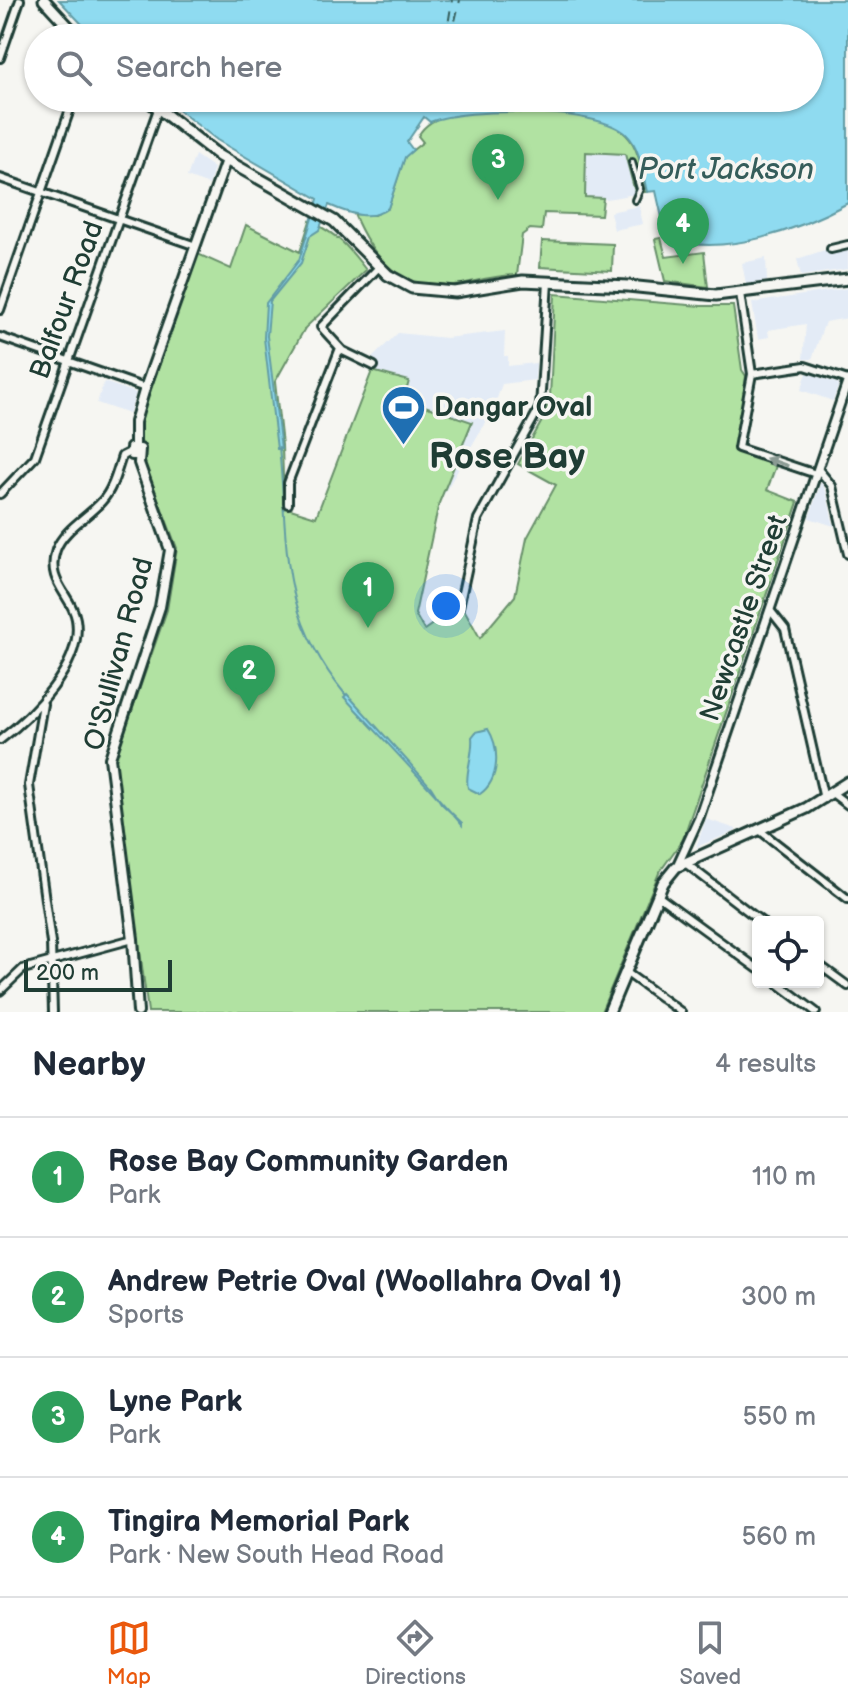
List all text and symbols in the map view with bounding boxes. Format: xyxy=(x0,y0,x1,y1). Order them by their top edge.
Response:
search box xyxy=(24,24,824,112)
icon: search xyxy=(52,46,96,90)
text: Search here xyxy=(116,50,282,86)
pin: 3 xyxy=(472,134,524,200)
water label: Port Jackson xyxy=(638,152,814,188)
pin: 4 xyxy=(657,198,709,264)
street label: Balfour Road xyxy=(23,217,111,383)
sports icon: Dangar Oval xyxy=(379,383,427,446)
place label: Dangar Oval xyxy=(434,391,592,424)
district label: Rose Bay xyxy=(429,436,585,479)
one-way arrow xyxy=(764,455,788,467)
street label: Newcastle Street xyxy=(693,510,795,725)
street label: O'Sullivan Road xyxy=(77,554,161,754)
pin: 1 xyxy=(342,562,394,628)
your location xyxy=(426,586,466,626)
pin: 2 xyxy=(223,645,275,711)
map controls xyxy=(752,916,824,988)
button: locate xyxy=(752,916,824,988)
scale bar xyxy=(24,956,172,992)
text: 200 m xyxy=(36,960,99,987)
text: Nearby xyxy=(32,1044,146,1085)
text: 4 results xyxy=(715,1049,816,1080)
text: Rose Bay Community Garden xyxy=(108,1144,508,1180)
text: 1 xyxy=(53,1162,63,1193)
text: 110 m xyxy=(752,1162,816,1193)
text: Park xyxy=(108,1180,160,1211)
text: Andrew Petrie Oval (Woollahra Oval 1) xyxy=(108,1264,622,1300)
text: 2 xyxy=(50,1282,66,1313)
text: 300 m xyxy=(741,1282,816,1313)
text: Sports xyxy=(108,1300,184,1331)
text: Lyne Park xyxy=(108,1384,242,1420)
text: 3 xyxy=(50,1402,66,1433)
text: 550 m xyxy=(742,1402,816,1433)
text: Park xyxy=(108,1420,160,1451)
text: Tingira Memorial Park xyxy=(108,1504,409,1540)
text: 4 xyxy=(50,1522,66,1553)
text: 560 m xyxy=(741,1522,816,1553)
text: Park · New South Head Road xyxy=(108,1540,444,1571)
tab: Map xyxy=(107,1616,151,1691)
tab: Directions xyxy=(365,1616,466,1691)
tab: Saved xyxy=(679,1616,741,1691)

